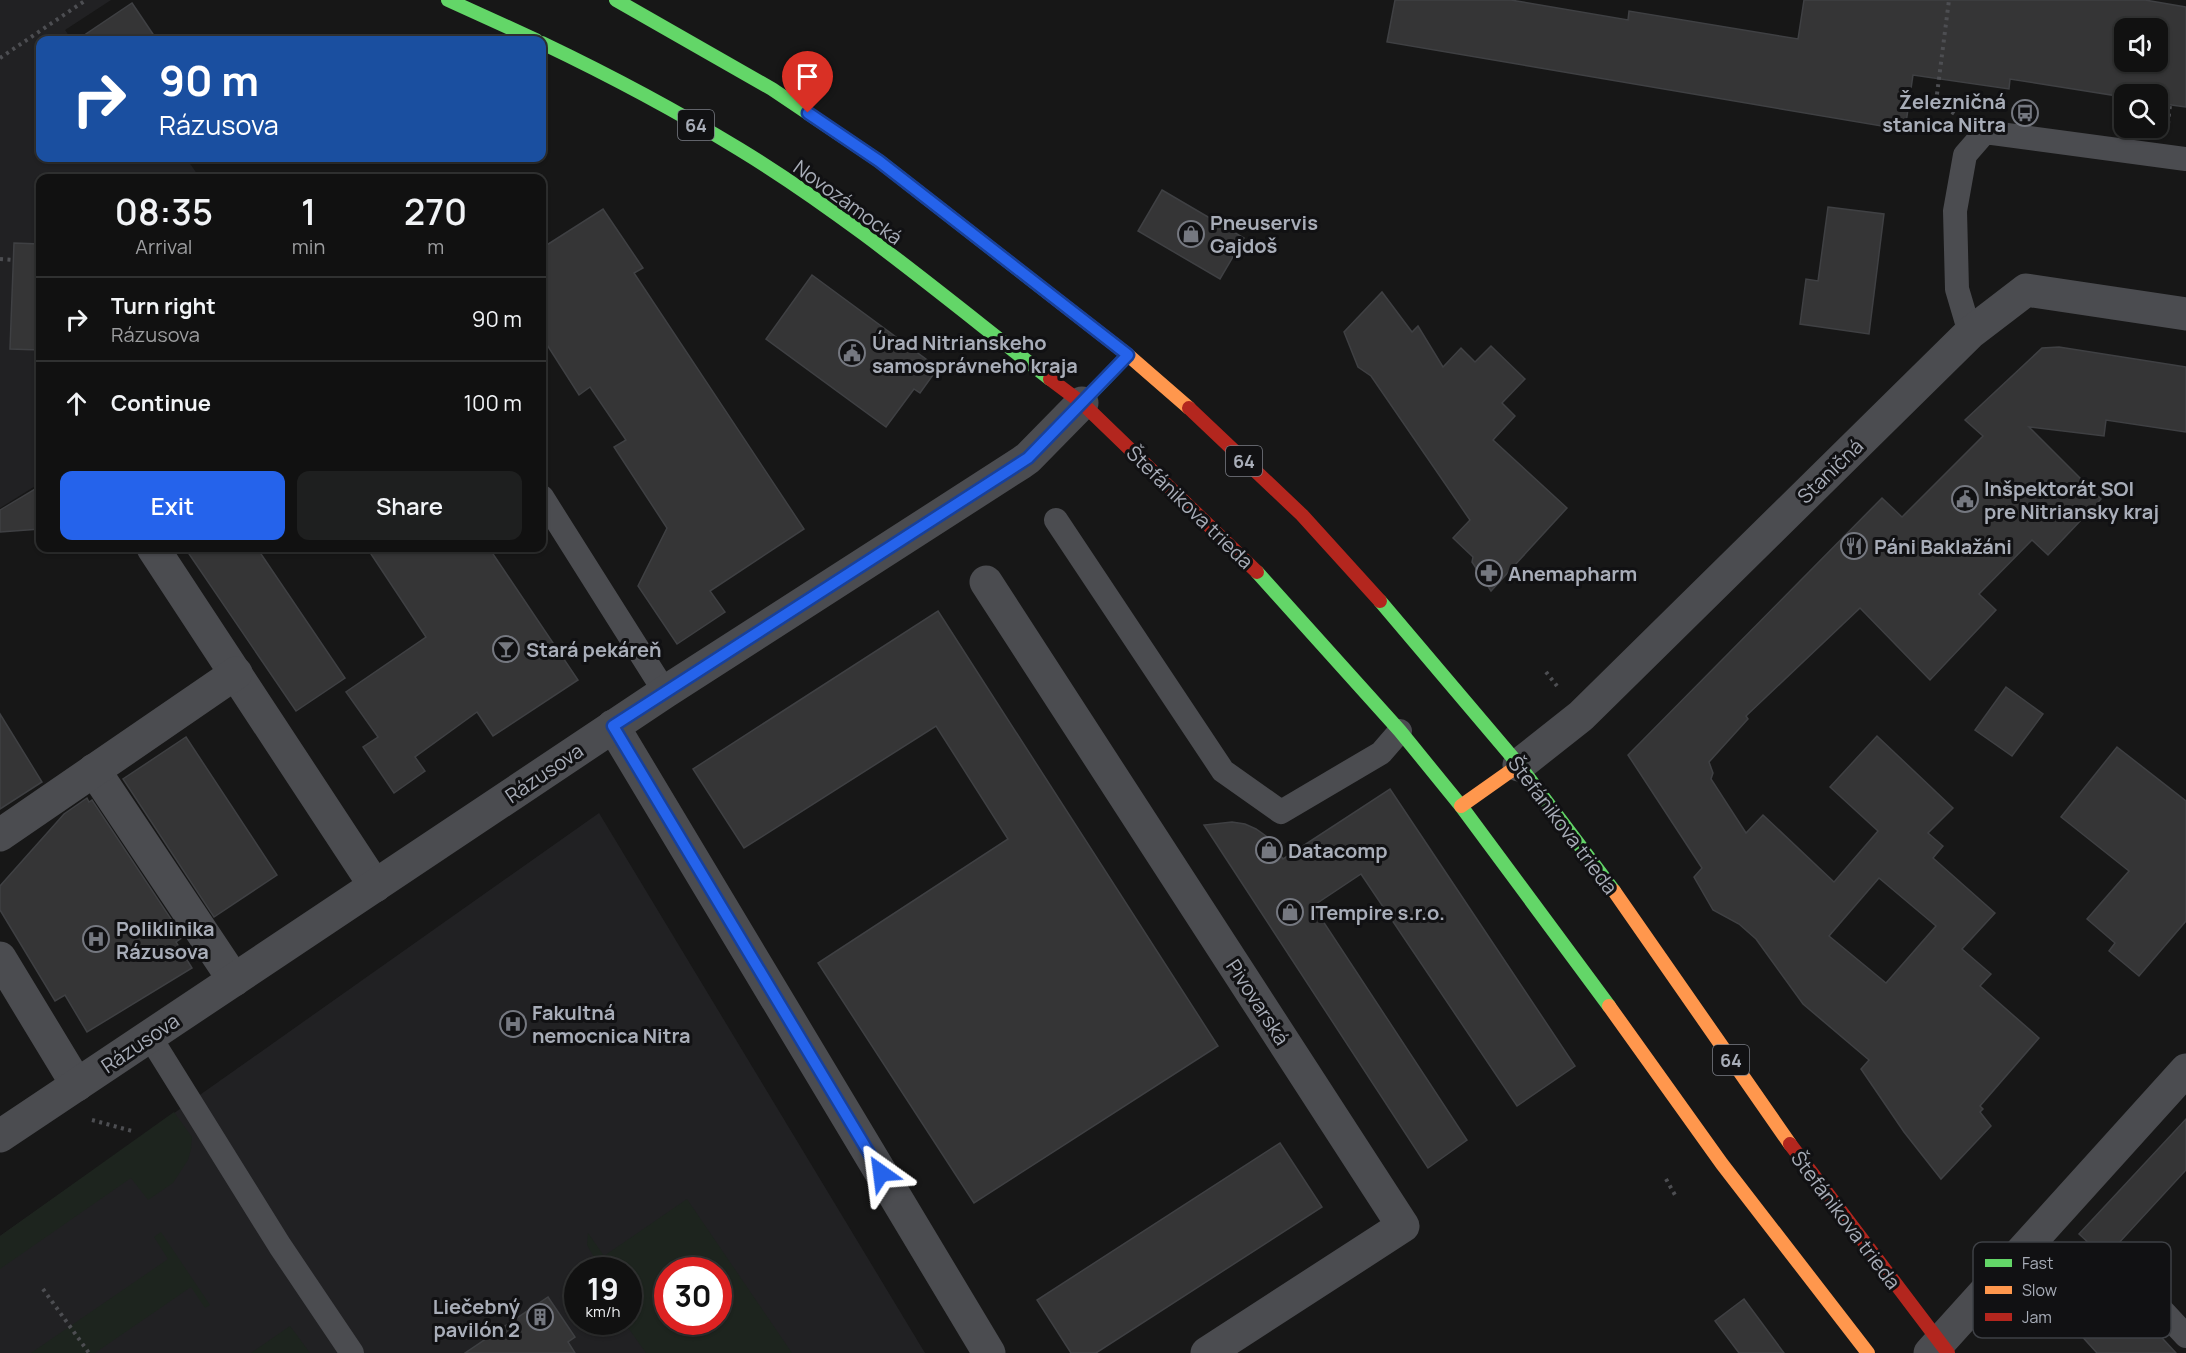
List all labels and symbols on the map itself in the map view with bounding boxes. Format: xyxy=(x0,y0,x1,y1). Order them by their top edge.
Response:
pin xyxy=(782,51,833,113)
place label: Železničná stanica Nitra xyxy=(1882,88,2006,138)
bus stop icon: Železničná stanica Nitra xyxy=(2010,98,2040,128)
road number: 64 xyxy=(678,110,714,140)
street label: Novozámocká xyxy=(788,153,908,251)
place label: Pneuservis Gajdoš xyxy=(1210,209,1318,259)
shop icon: Pneuservis Gajdoš xyxy=(1176,219,1206,249)
place label: Úrad Nitrianskeho samosprávneho kraja xyxy=(872,329,1078,379)
public building icon: Úrad Nitrianskeho samosprávneho kraja xyxy=(837,338,867,368)
street label: Staničná xyxy=(1791,433,1869,509)
street label: Štefánikova trieda xyxy=(1121,439,1259,575)
road number: 64 xyxy=(1226,446,1262,476)
place label: Inšpektorát SOI pre Nitriansky kraj xyxy=(1984,475,2159,525)
public building icon: Inšpektorát SOI pre Nitriansky kraj xyxy=(1950,484,1980,514)
restaurant icon: Páni Baklažáni xyxy=(1839,531,1869,561)
place label: Páni Baklažáni xyxy=(1874,533,2012,560)
pharmacy icon: Anemapharm xyxy=(1474,558,1504,588)
place label: Anemapharm xyxy=(1508,560,1637,587)
bar icon: Stará pekáreň xyxy=(491,634,521,664)
place label: Stará pekáreň xyxy=(526,636,662,663)
street label: Rázusova xyxy=(500,737,588,809)
street label: Štefánikova trieda xyxy=(1502,750,1624,900)
shop icon: Datacomp xyxy=(1254,835,1284,865)
place label: Datacomp xyxy=(1288,837,1388,864)
shop icon: ITempire s.r.o. xyxy=(1275,897,1305,927)
place label: ITempire s.r.o. xyxy=(1310,899,1445,926)
place label: Poliklinika Rázusova xyxy=(116,915,215,965)
hospital icon: Poliklinika Rázusova xyxy=(81,924,111,954)
street label: Pivovarská xyxy=(1220,954,1296,1050)
place label: Fakultná nemocnica Nitra xyxy=(532,999,691,1049)
street label: Rázusova xyxy=(96,1007,184,1079)
hospital icon: Fakultná nemocnica Nitra xyxy=(498,1009,528,1039)
road number: 64 xyxy=(1713,1045,1749,1075)
position arrow xyxy=(849,1141,913,1205)
street label: Štefánikova trieda xyxy=(1785,1145,1907,1295)
legend xyxy=(1973,1242,2171,1338)
text: Fast xyxy=(2022,1252,2053,1274)
speed limit sign: 30 xyxy=(654,1257,732,1335)
text: Slow xyxy=(2022,1279,2057,1301)
place label: Liečebný pavilón 2 xyxy=(433,1293,521,1343)
building icon: Liečebný pavilón 2 xyxy=(525,1302,555,1332)
text: Jam xyxy=(2022,1306,2052,1328)

